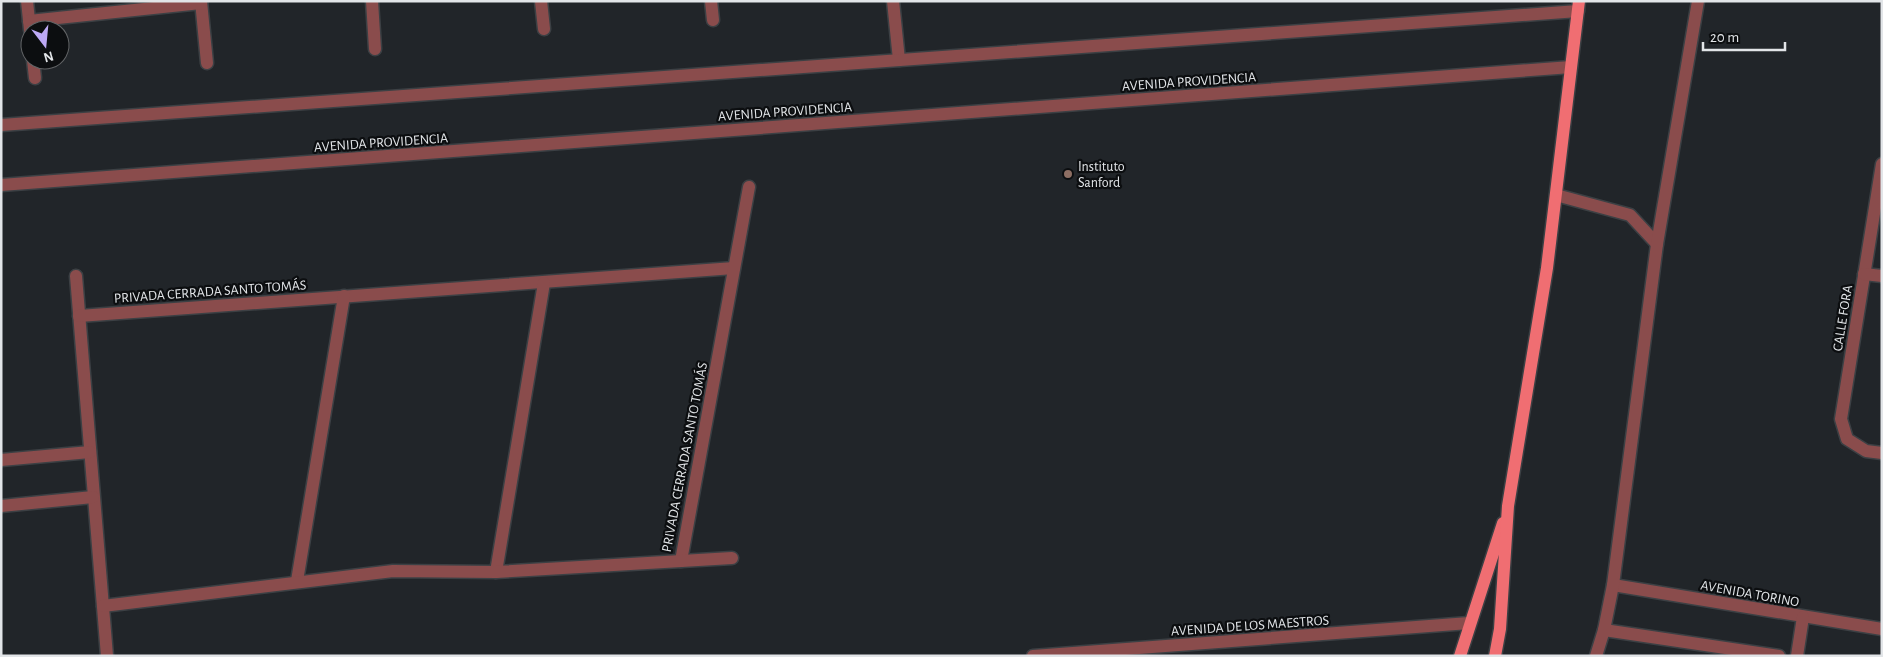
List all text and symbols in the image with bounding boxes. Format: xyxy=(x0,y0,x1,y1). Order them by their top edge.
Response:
north arrow xyxy=(20,20,70,70)
scale bar xyxy=(1703,20,1786,52)
text: 20 m xyxy=(1710,30,1739,45)
text: N xyxy=(42,48,55,65)
street label: AVENIDA PROVIDENCIA xyxy=(1122,70,1257,94)
street label: AVENIDA PROVIDENCIA xyxy=(718,100,853,124)
street label: AVENIDA PROVIDENCIA xyxy=(314,131,449,155)
place label: Instituto Sanford xyxy=(1078,160,1125,190)
marker: Instituto Sanford xyxy=(1062,168,1074,180)
street label: PRIVADA CERRADA SANTO TOMÁS xyxy=(113,275,307,306)
street label: CALLE FORA xyxy=(1831,284,1855,352)
street label: PRIVADA CERRADA SANTO TOMÁS xyxy=(657,361,710,553)
street label: AVENIDA TORINO xyxy=(1699,578,1800,610)
street label: AVENIDA DE LOS MAESTROS xyxy=(1171,613,1330,639)

